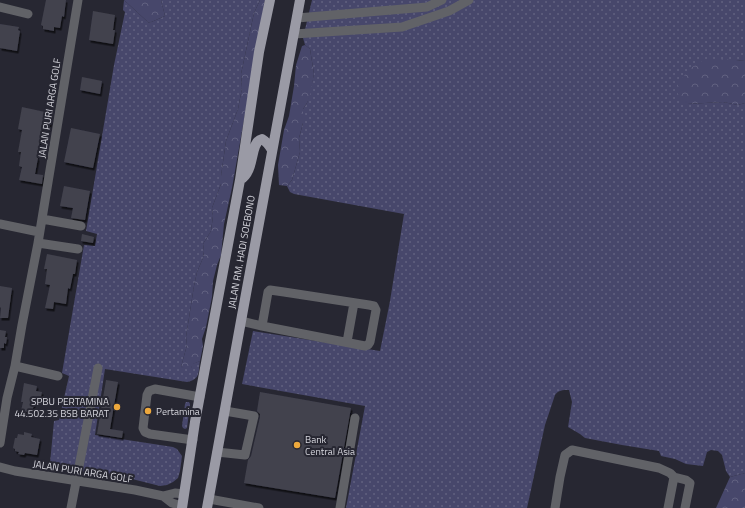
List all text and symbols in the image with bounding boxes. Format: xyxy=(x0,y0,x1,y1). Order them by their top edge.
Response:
street label: JALAN PURI ARGA GOLF xyxy=(34,57,65,159)
street label: JALAN RM. HADI SOEBONO xyxy=(224,194,259,310)
place label: SPBU PERTAMINA 44.502.35 BSB BARAT xyxy=(14,394,110,421)
marker: SPBU PERTAMINA 44.502.35 BSB BARAT xyxy=(112,402,122,412)
place label: Pertamina xyxy=(156,404,200,419)
marker: Pertamina xyxy=(143,406,153,416)
place label: Bank Central Asia xyxy=(305,432,355,459)
marker: Bank Central Asia xyxy=(292,440,302,450)
street label: JALAN PURI ARGA GOLF xyxy=(32,456,134,487)

